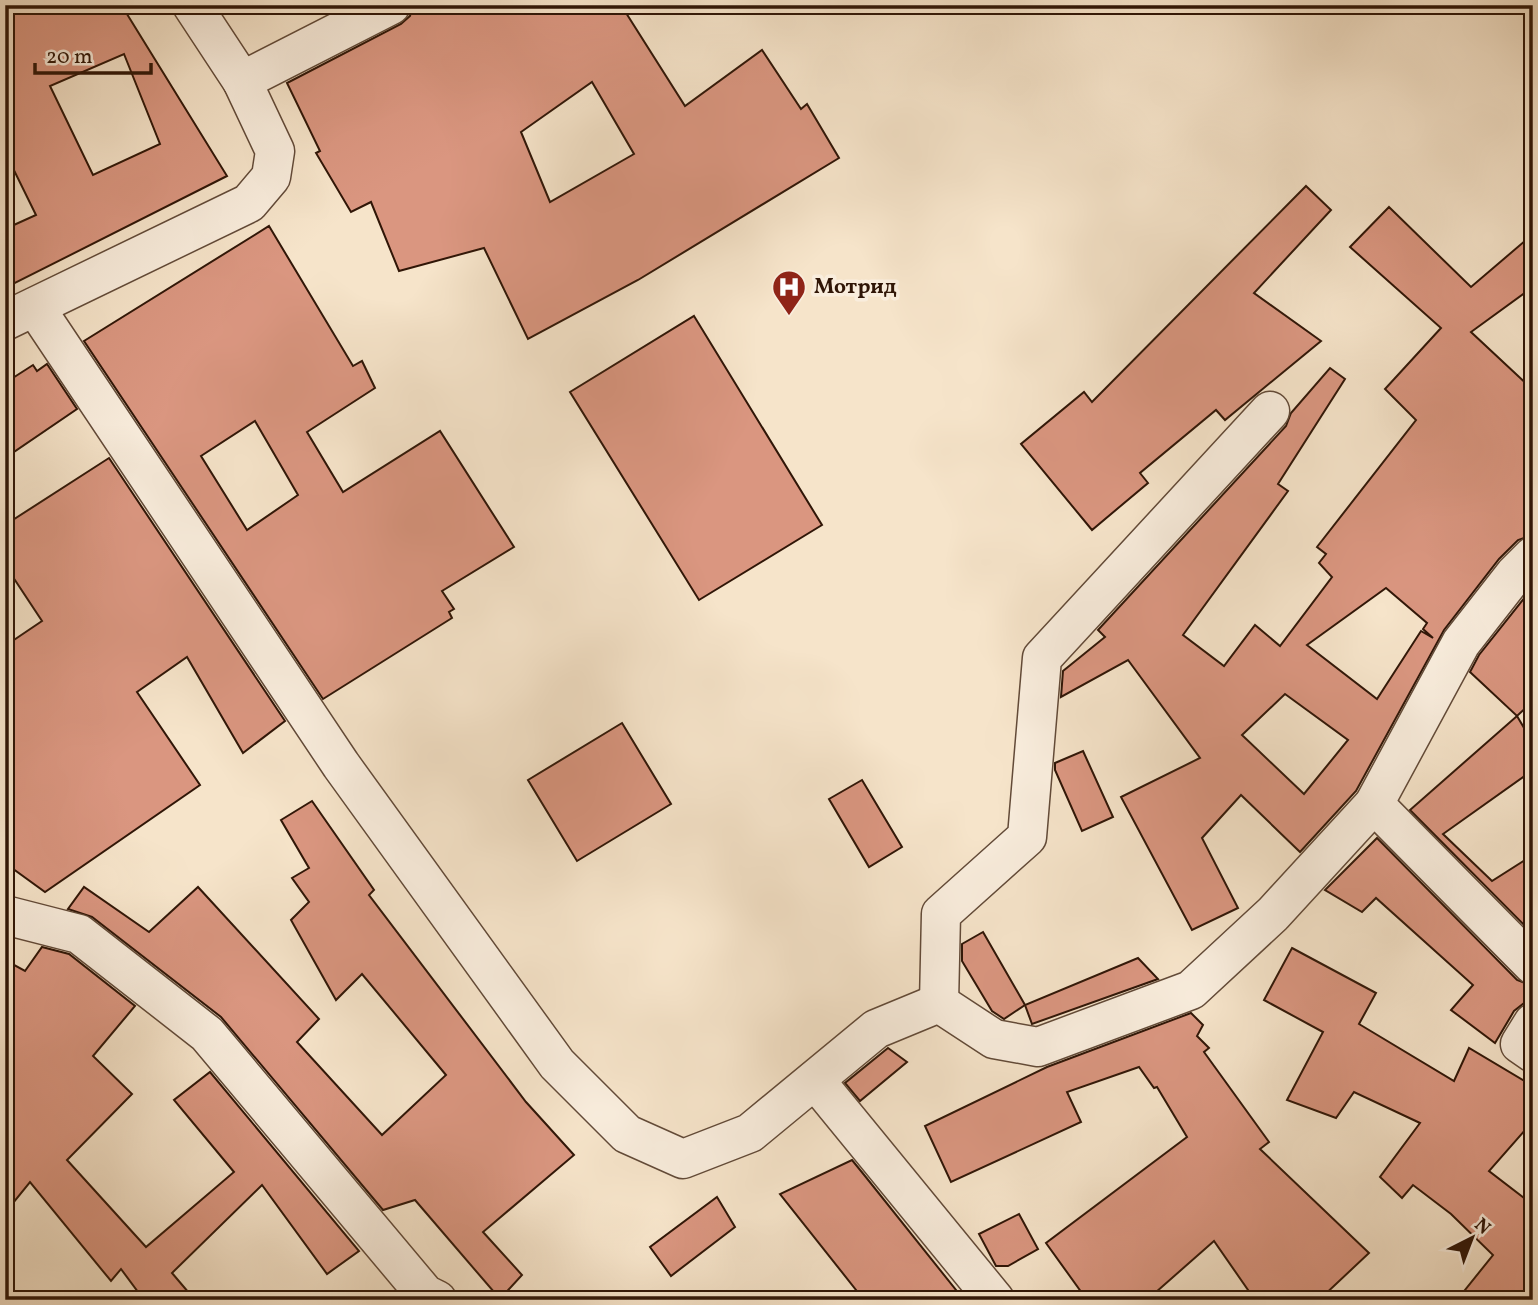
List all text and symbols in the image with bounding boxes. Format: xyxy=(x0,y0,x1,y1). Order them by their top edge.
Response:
scale bar xyxy=(35,32,150,76)
text: 20 m xyxy=(46,43,92,72)
hospital icon: Мотрид xyxy=(770,268,808,317)
place label: Мотрид xyxy=(814,273,897,302)
north arrow xyxy=(1436,1204,1506,1274)
text: N xyxy=(1468,1213,1496,1241)

